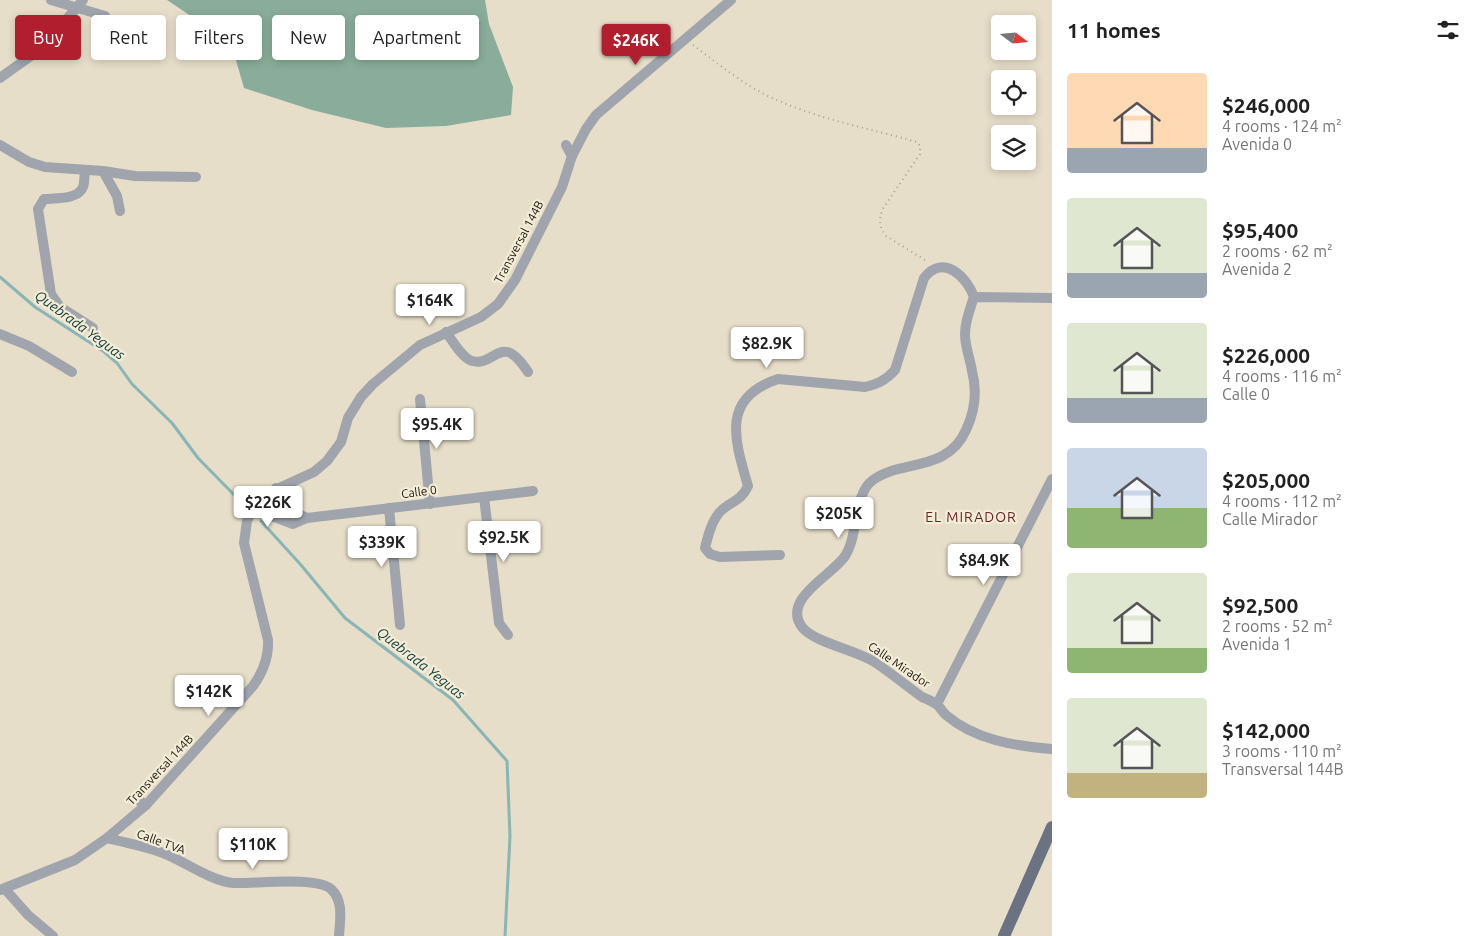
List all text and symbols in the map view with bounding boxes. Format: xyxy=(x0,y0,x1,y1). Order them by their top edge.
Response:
chip: Buy xyxy=(15,15,81,60)
chip: Rent xyxy=(91,15,166,60)
chip: Filters xyxy=(176,15,262,60)
chip: New xyxy=(272,15,345,60)
chip: Apartment xyxy=(355,15,479,60)
north arrow xyxy=(991,15,1036,60)
map controls xyxy=(991,15,1036,170)
icon: filters xyxy=(1434,16,1462,44)
text: 11 homes xyxy=(1067,18,1161,42)
pin: $246K xyxy=(601,23,671,66)
text: $246K xyxy=(613,31,659,49)
button: locate xyxy=(991,70,1036,115)
icon: home xyxy=(1107,93,1167,153)
text: $246,000 xyxy=(1222,93,1310,117)
text: 4 rooms · 124 m² xyxy=(1222,117,1342,135)
button: layers xyxy=(991,125,1036,170)
text: Avenida 0 xyxy=(1222,135,1292,153)
street label: Transversal 144B xyxy=(491,198,546,285)
icon: home xyxy=(1107,218,1167,278)
text: $95,400 xyxy=(1222,218,1298,242)
text: 2 rooms · 62 m² xyxy=(1222,242,1333,260)
text: Avenida 2 xyxy=(1222,260,1292,278)
pin: $164K xyxy=(395,284,465,326)
water label: Quebrada Yeguas xyxy=(31,287,128,364)
text: $164K xyxy=(407,291,453,309)
pin: $82.9K xyxy=(726,326,808,369)
text: $82.9K xyxy=(742,334,792,352)
icon: home xyxy=(1107,343,1167,403)
text: $226,000 xyxy=(1222,343,1310,367)
text: 4 rooms · 116 m² xyxy=(1222,367,1342,385)
text: Calle 0 xyxy=(1222,385,1270,403)
pin: $95.4K xyxy=(396,408,478,450)
text: $95.4K xyxy=(412,415,462,433)
icon: home xyxy=(1107,468,1167,528)
text: $205,000 xyxy=(1222,468,1310,492)
street label: Calle 0 xyxy=(400,483,438,500)
pin: $226K xyxy=(233,486,303,528)
text: 4 rooms · 112 m² xyxy=(1222,492,1342,510)
text: $226K xyxy=(245,493,291,511)
pin: $205K xyxy=(804,496,874,539)
text: $205K xyxy=(816,504,862,522)
district label: EL MIRADOR xyxy=(925,509,1017,525)
text: Calle Mirador xyxy=(1222,510,1318,528)
pin: $92.5K xyxy=(463,520,545,563)
pin: $339K xyxy=(347,526,417,568)
text: $92.5K xyxy=(479,528,529,546)
text: $339K xyxy=(359,533,405,551)
pin: $84.9K xyxy=(943,544,1025,586)
text: $84.9K xyxy=(959,551,1009,569)
icon: home xyxy=(1107,593,1167,653)
text: $92,500 xyxy=(1222,593,1298,617)
text: 2 rooms · 52 m² xyxy=(1222,617,1333,635)
water label: Quebrada Yeguas xyxy=(373,624,468,703)
text: Avenida 1 xyxy=(1222,635,1292,653)
street label: Calle Mirador xyxy=(866,639,933,690)
pin: $142K xyxy=(174,674,244,717)
text: $142K xyxy=(186,682,232,700)
icon: home xyxy=(1107,718,1167,778)
text: $142,000 xyxy=(1222,718,1310,742)
street label: Transversal 144B xyxy=(124,732,195,807)
text: 3 rooms · 110 m² xyxy=(1222,742,1342,760)
text: Transversal 144B xyxy=(1222,760,1344,778)
street label: Calle TVA xyxy=(135,827,188,856)
pin: $110K xyxy=(218,828,288,870)
text: $110K xyxy=(230,835,276,853)

